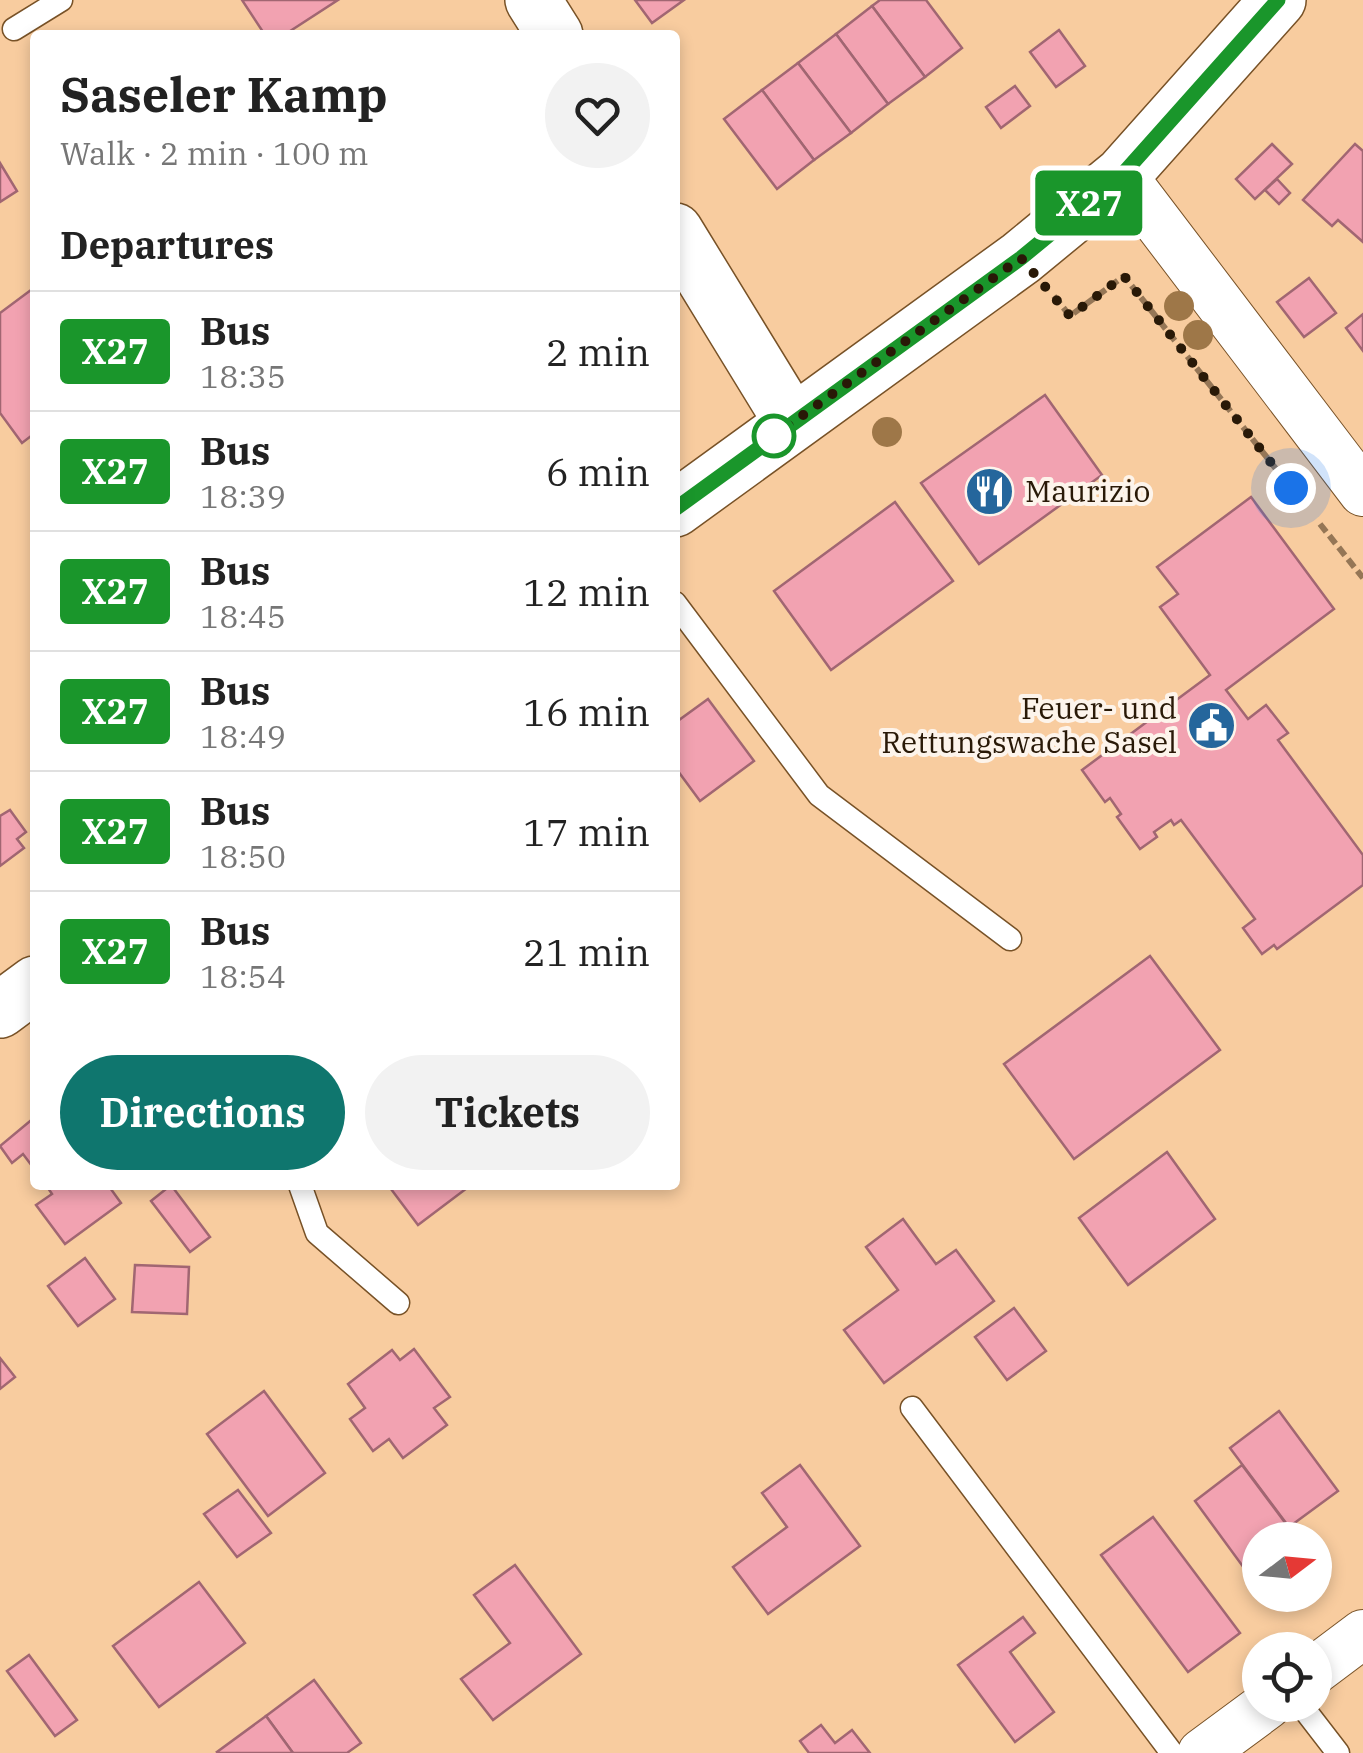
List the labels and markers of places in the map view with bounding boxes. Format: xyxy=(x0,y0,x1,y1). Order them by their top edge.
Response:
unlabelled marker xyxy=(753,415,795,457)
restaurant icon: Maurizio xyxy=(964,466,1016,518)
place label: Maurizio xyxy=(1025,471,1150,510)
place label: Feuer- und Rettungswache Sasel xyxy=(881,688,1177,761)
public building icon: Feuer- und Rettungswache Sasel xyxy=(1186,700,1238,752)

